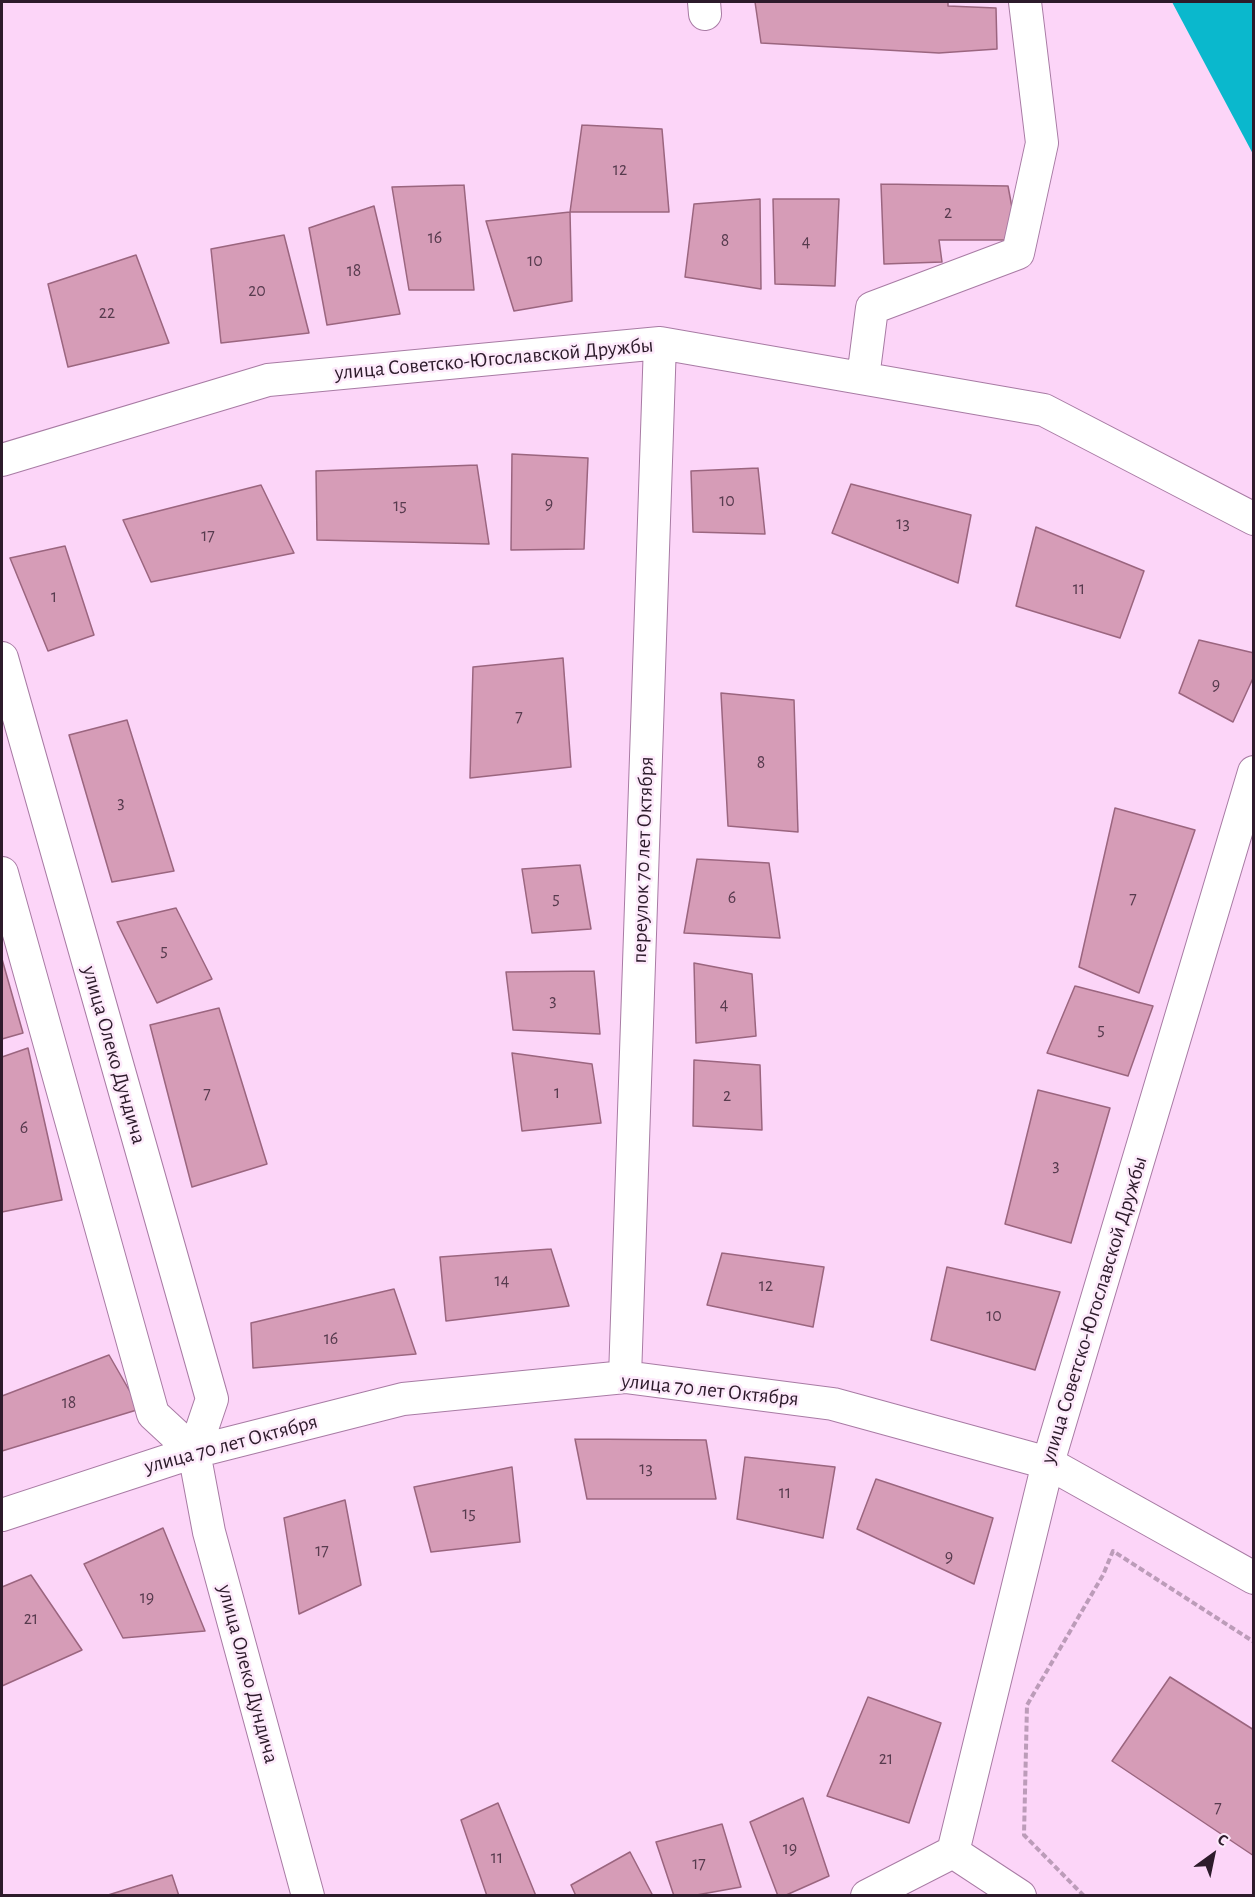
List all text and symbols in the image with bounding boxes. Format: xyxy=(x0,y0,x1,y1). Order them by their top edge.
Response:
house number: 12 xyxy=(613,159,627,181)
house number: 2 xyxy=(944,202,952,224)
house number: 16 xyxy=(428,227,442,249)
house number: 8 xyxy=(721,230,729,252)
house number: 4 xyxy=(802,231,810,253)
house number: 10 xyxy=(527,250,543,272)
house number: 18 xyxy=(347,260,361,282)
house number: 20 xyxy=(248,280,266,302)
house number: 22 xyxy=(99,302,115,324)
street label: улица Советско-Югославской Дружбы xyxy=(334,333,654,385)
house number: 10 xyxy=(719,490,735,512)
house number: 9 xyxy=(545,493,553,515)
house number: 15 xyxy=(393,495,407,517)
house number: 13 xyxy=(896,513,910,535)
house number: 17 xyxy=(201,525,215,547)
house number: 11 xyxy=(1073,578,1085,600)
house number: 1 xyxy=(51,586,57,608)
house number: 9 xyxy=(1212,674,1220,696)
house number: 7 xyxy=(515,706,523,728)
house number: 8 xyxy=(757,752,765,774)
street label: переулок 70 лет Октября xyxy=(627,756,659,964)
house number: 3 xyxy=(117,792,125,814)
house number: 6 xyxy=(728,887,736,909)
house number: 5 xyxy=(552,888,560,910)
house number: 7 xyxy=(1129,888,1137,910)
house number: 5 xyxy=(160,940,168,962)
street label: улица Олеко Дундича xyxy=(77,963,151,1147)
house number: 3 xyxy=(549,990,557,1012)
house number: 4 xyxy=(720,994,728,1016)
house number: 5 xyxy=(1097,1019,1105,1041)
house number: 1 xyxy=(554,1082,560,1104)
house number: 7 xyxy=(203,1083,211,1105)
house number: 2 xyxy=(723,1085,731,1107)
house number: 6 xyxy=(20,1117,28,1139)
street label: улица Советско-Югославской Дружбы xyxy=(1035,1153,1153,1467)
house number: 3 xyxy=(1052,1155,1060,1177)
house number: 14 xyxy=(495,1270,509,1292)
house number: 12 xyxy=(759,1275,773,1297)
house number: 10 xyxy=(986,1305,1002,1327)
house number: 16 xyxy=(324,1328,338,1350)
street label: улица 70 лет Октября xyxy=(620,1368,800,1412)
house number: 18 xyxy=(62,1392,76,1414)
street label: улица 70 лет Октября xyxy=(142,1409,320,1479)
house number: 13 xyxy=(639,1458,653,1480)
house number: 11 xyxy=(779,1482,791,1504)
house number: 15 xyxy=(462,1503,476,1525)
house number: 17 xyxy=(315,1540,329,1562)
house number: 9 xyxy=(945,1546,953,1568)
street label: улица Олеко Дундича xyxy=(212,1582,284,1766)
house number: 19 xyxy=(140,1587,154,1609)
house number: 21 xyxy=(24,1608,38,1630)
house number: 21 xyxy=(879,1748,893,1770)
house number: 7 xyxy=(1214,1797,1222,1819)
north arrow xyxy=(1183,1825,1243,1885)
text: С xyxy=(1215,1831,1231,1849)
house number: 19 xyxy=(783,1838,797,1860)
house number: 11 xyxy=(491,1847,503,1869)
house number: 17 xyxy=(692,1853,706,1875)

